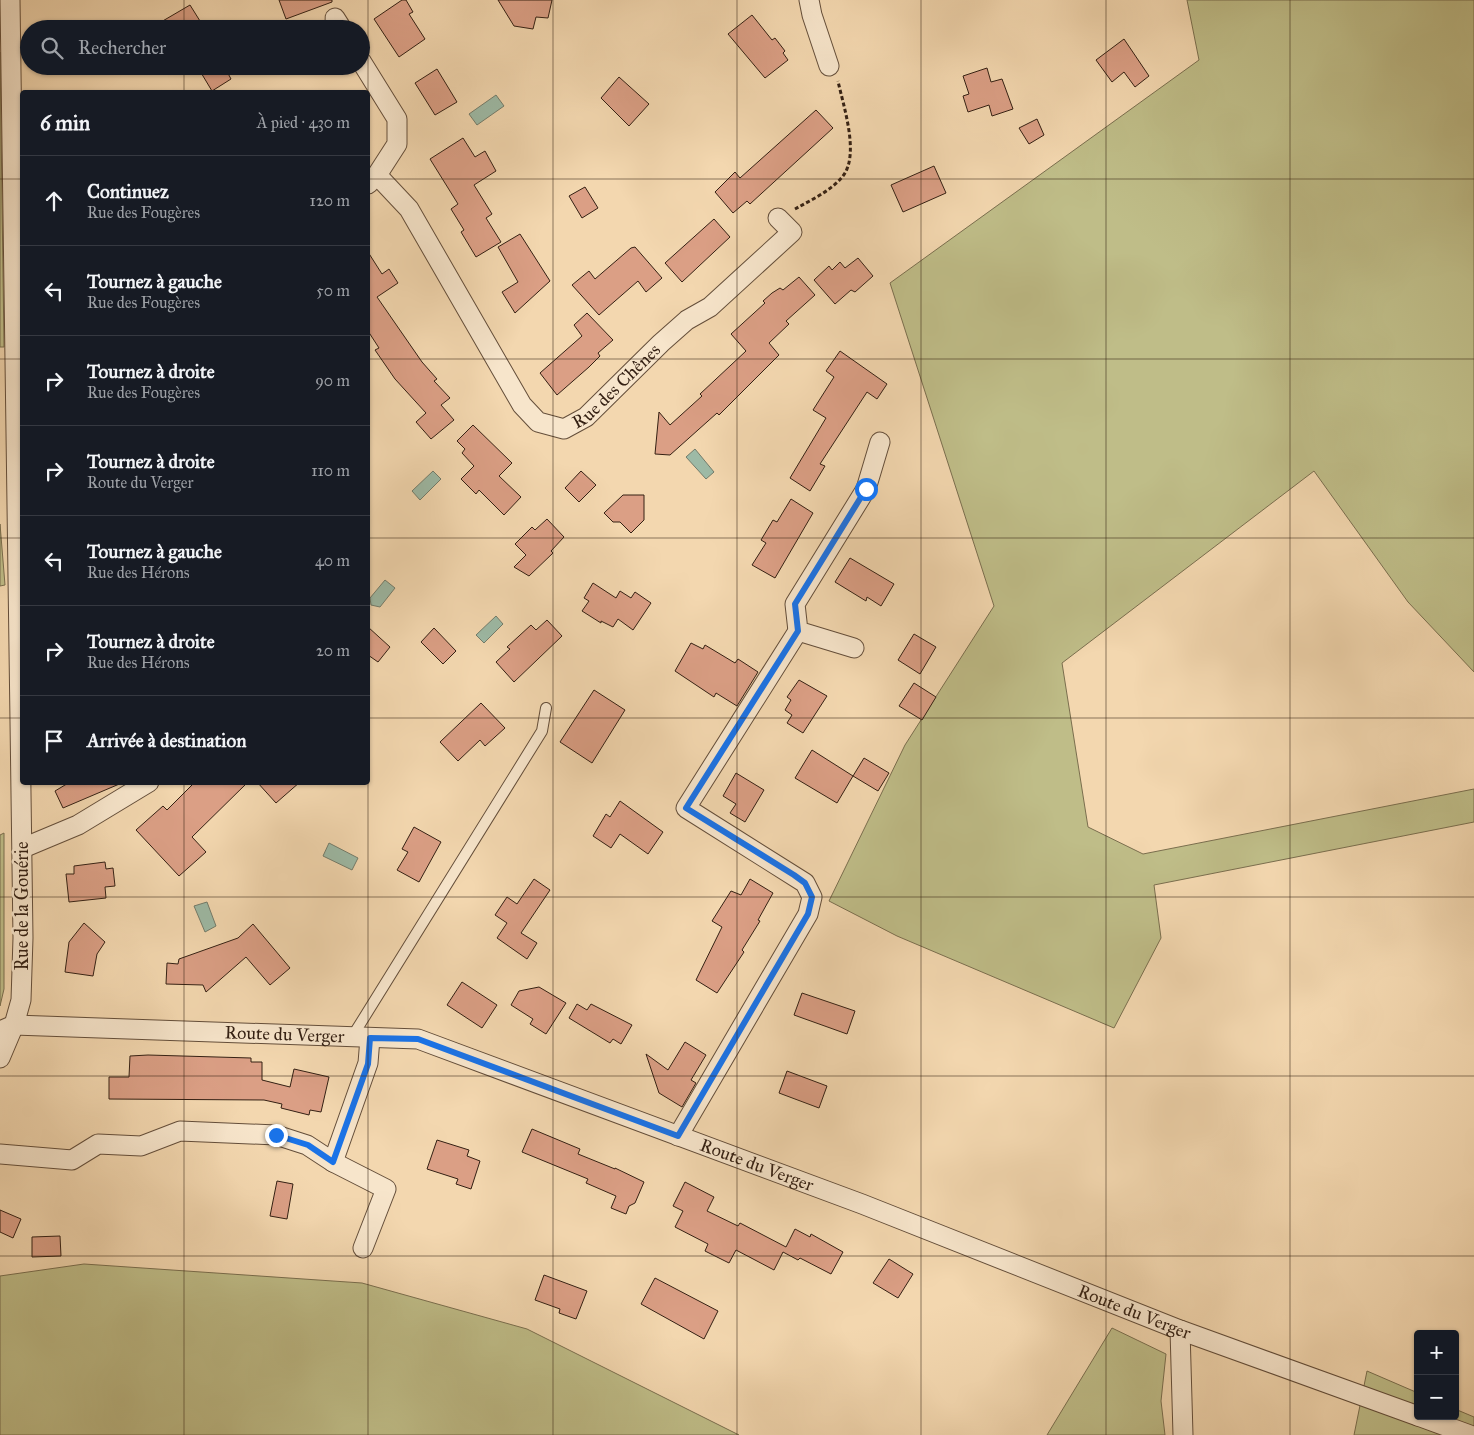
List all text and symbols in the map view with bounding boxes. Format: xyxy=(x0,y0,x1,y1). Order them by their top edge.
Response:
search box xyxy=(20,20,370,75)
icon: search xyxy=(38,34,66,62)
text: Rechercher xyxy=(78,36,166,59)
text: 6 min xyxy=(40,110,90,136)
text: À pied · 430 m xyxy=(257,113,350,132)
text: Continuez xyxy=(87,180,169,203)
icon: ahead xyxy=(40,187,68,215)
text: 120 m xyxy=(310,191,350,210)
text: Rue des Fougères xyxy=(87,203,200,222)
text: Tournez à gauche xyxy=(87,270,222,293)
icon: left xyxy=(40,277,68,305)
text: 50 m xyxy=(316,281,350,300)
text: Rue des Fougères xyxy=(87,293,200,312)
street label: Rue des Chênes xyxy=(568,339,665,433)
text: Tournez à droite xyxy=(87,360,215,383)
icon: right xyxy=(40,367,68,395)
text: 90 m xyxy=(315,371,350,390)
text: Rue des Fougères xyxy=(87,383,200,402)
text: Tournez à droite xyxy=(87,450,215,473)
icon: right xyxy=(40,457,68,485)
text: 110 m xyxy=(311,461,350,480)
text: Route du Verger xyxy=(87,473,193,492)
route start xyxy=(855,478,878,501)
text: Tournez à gauche xyxy=(87,540,222,563)
icon: left xyxy=(40,547,68,575)
text: 40 m xyxy=(315,551,350,570)
text: Rue des Hérons xyxy=(87,563,190,582)
text: Tournez à droite xyxy=(87,630,215,653)
icon: right xyxy=(40,637,68,665)
text: 20 m xyxy=(316,641,350,660)
text: Rue des Hérons xyxy=(87,653,190,672)
icon: arrive xyxy=(40,727,68,755)
text: Arrivée à destination xyxy=(87,729,246,752)
street label: Rue de la Gouérie xyxy=(11,842,33,970)
street label: Route du Verger xyxy=(224,1021,345,1048)
route end xyxy=(265,1124,288,1147)
street label: Route du Verger xyxy=(697,1134,817,1196)
street label: Route du Verger xyxy=(1075,1280,1194,1344)
map controls xyxy=(1414,1330,1459,1420)
button: + xyxy=(1414,1330,1459,1375)
button: − xyxy=(1414,1375,1459,1420)

